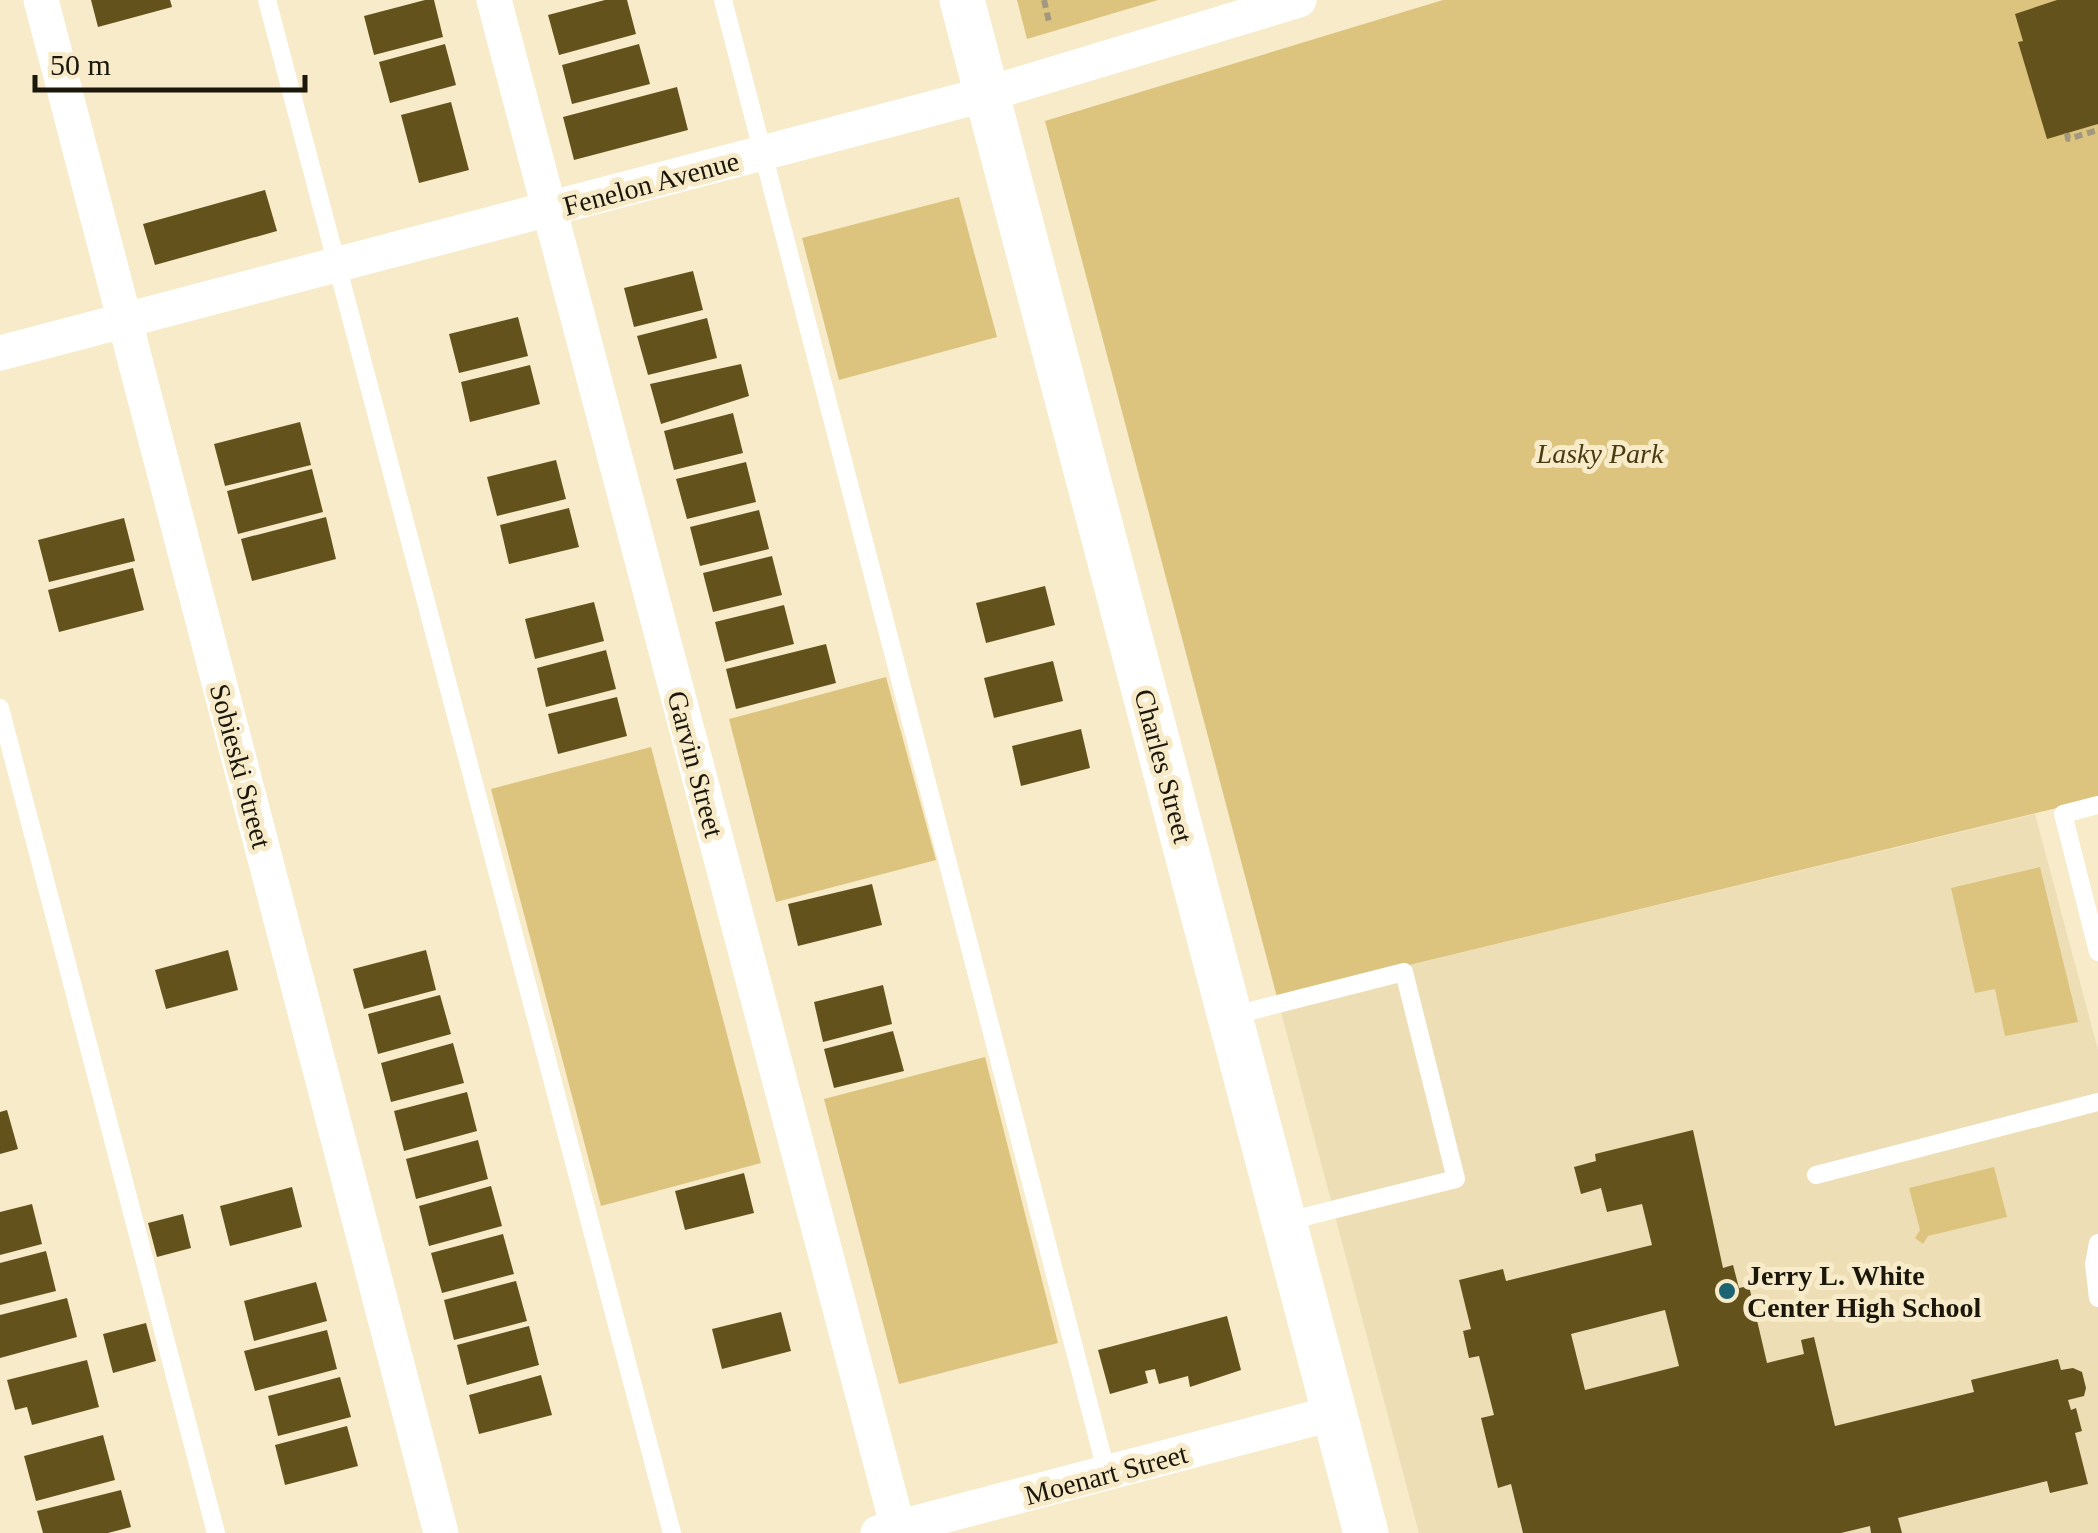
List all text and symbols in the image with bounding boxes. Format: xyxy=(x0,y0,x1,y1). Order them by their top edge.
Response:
scale bar xyxy=(35,30,305,92)
text: 50 m xyxy=(50,48,111,81)
street label: Fenelon Avenue xyxy=(560,145,742,222)
park label: Lasky Park xyxy=(1536,438,1664,469)
street label: Sobieski Street xyxy=(204,681,277,852)
street label: Charles Street xyxy=(1128,686,1199,847)
street label: Garvin Street xyxy=(661,688,730,841)
place label: Jerry L. White Center High School xyxy=(1747,1260,1982,1323)
marker: Jerry L. White Center High School xyxy=(1716,1280,1738,1302)
street label: Moenart Street xyxy=(1021,1438,1191,1511)

